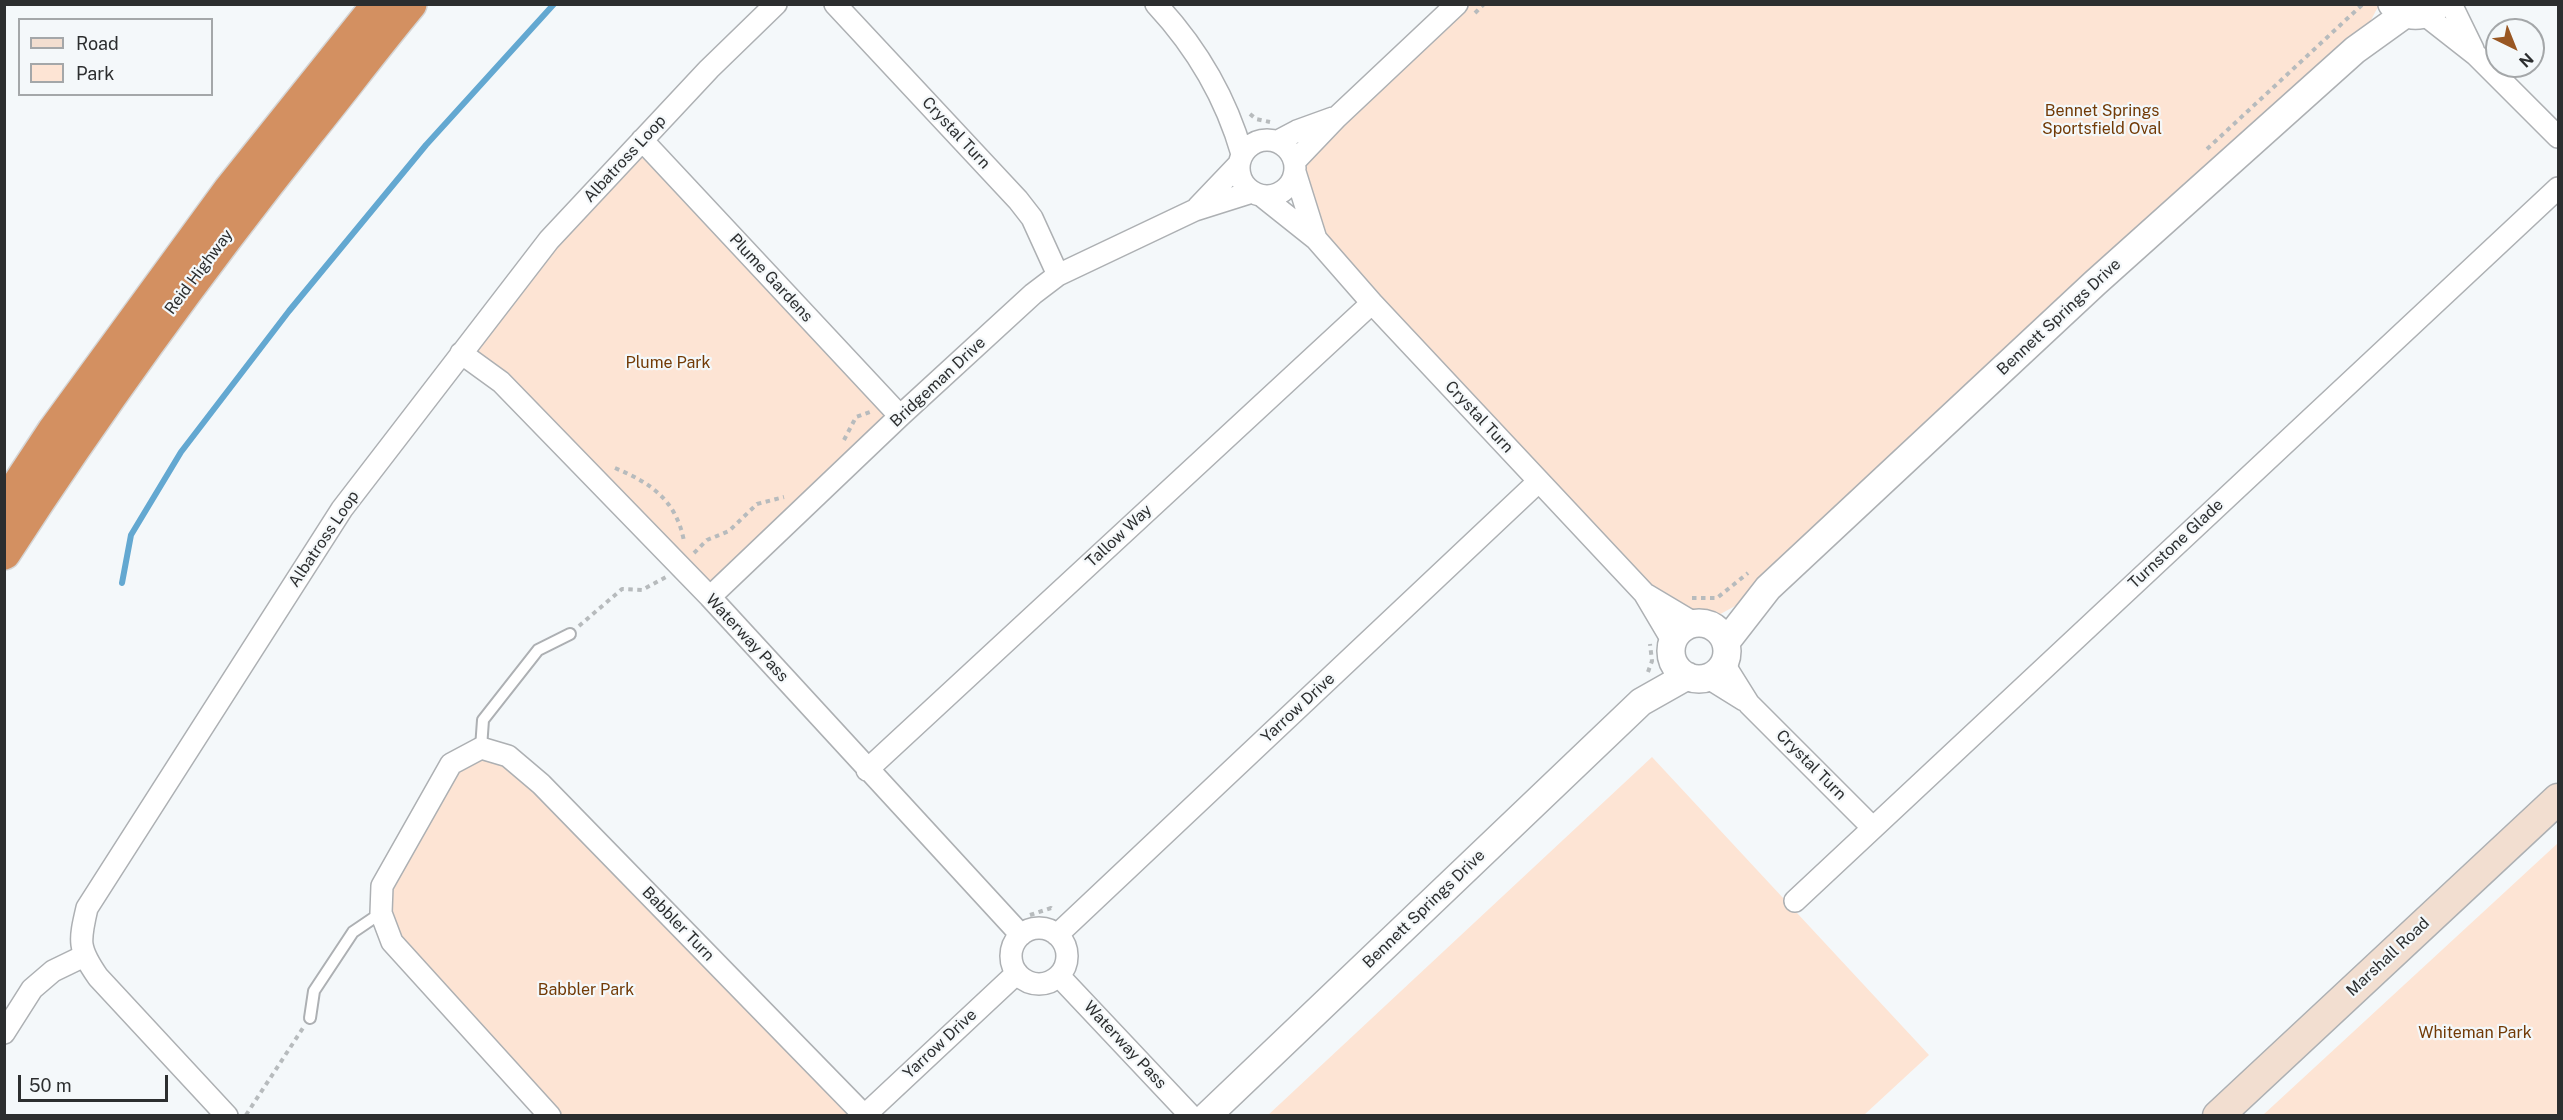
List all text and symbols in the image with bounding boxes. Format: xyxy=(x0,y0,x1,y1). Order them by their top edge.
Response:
legend xyxy=(18,18,213,96)
north arrow xyxy=(2485,18,2545,78)
text: Road xyxy=(76,33,119,54)
text: N xyxy=(2515,49,2537,71)
text: Park xyxy=(76,63,114,84)
street label: Crystal Turn xyxy=(918,93,994,173)
park label: Bennet Springs Sportsfield Oval xyxy=(2042,101,2162,139)
street label: Albatross Loop xyxy=(580,111,670,207)
street label: Reid Highway xyxy=(161,226,237,318)
street label: Plume Gardens xyxy=(725,230,817,326)
street label: Bennett Springs Drive xyxy=(1993,255,2125,379)
street label: Bridgeman Drive xyxy=(886,333,990,431)
park label: Plume Park xyxy=(625,353,711,373)
street label: Crystal Turn xyxy=(1441,377,1517,457)
street label: Albatross Loop xyxy=(285,487,363,591)
street label: Turnstone Glade xyxy=(2125,495,2227,593)
street label: Tallow Way xyxy=(1082,501,1156,571)
street label: Waterway Pass xyxy=(701,590,793,686)
street label: Yarrow Drive xyxy=(1257,669,1339,747)
street label: Crystal Turn xyxy=(1772,726,1850,804)
street label: Bennett Springs Drive xyxy=(1359,846,1489,972)
street label: Babbler Turn xyxy=(638,883,718,965)
street label: Marshall Road xyxy=(2342,914,2434,1000)
park label: Babbler Park xyxy=(538,980,634,1000)
street label: Waterway Pass xyxy=(1079,997,1171,1093)
street label: Yarrow Drive xyxy=(899,1005,981,1083)
park label: Whiteman Park xyxy=(2418,1023,2532,1043)
scale bar xyxy=(21,1063,171,1101)
text: 50 m xyxy=(29,1075,72,1096)

